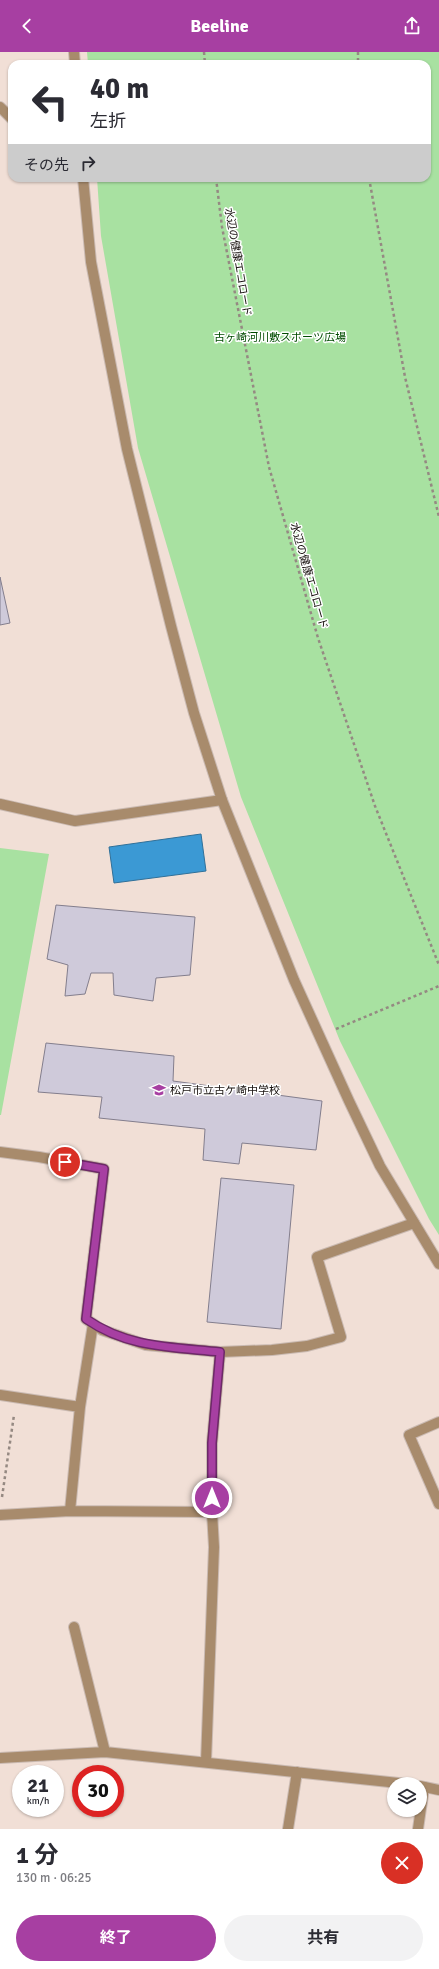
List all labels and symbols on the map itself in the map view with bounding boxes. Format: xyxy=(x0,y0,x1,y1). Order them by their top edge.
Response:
street label: 水辺の健康エコロード xyxy=(222,207,254,317)
park label: 古ヶ崎河川敷スポーツ広場 xyxy=(214,331,346,344)
street label: 水辺の健康エコロード xyxy=(288,521,330,631)
school or university icon: 松戸市立古ケ崎中学校 xyxy=(151,1082,167,1098)
place label: 松戸市立古ケ崎中学校 xyxy=(170,1084,280,1097)
pin xyxy=(48,1145,82,1179)
position arrow xyxy=(191,1477,233,1519)
speed limit sign: 30 xyxy=(72,1765,124,1817)

